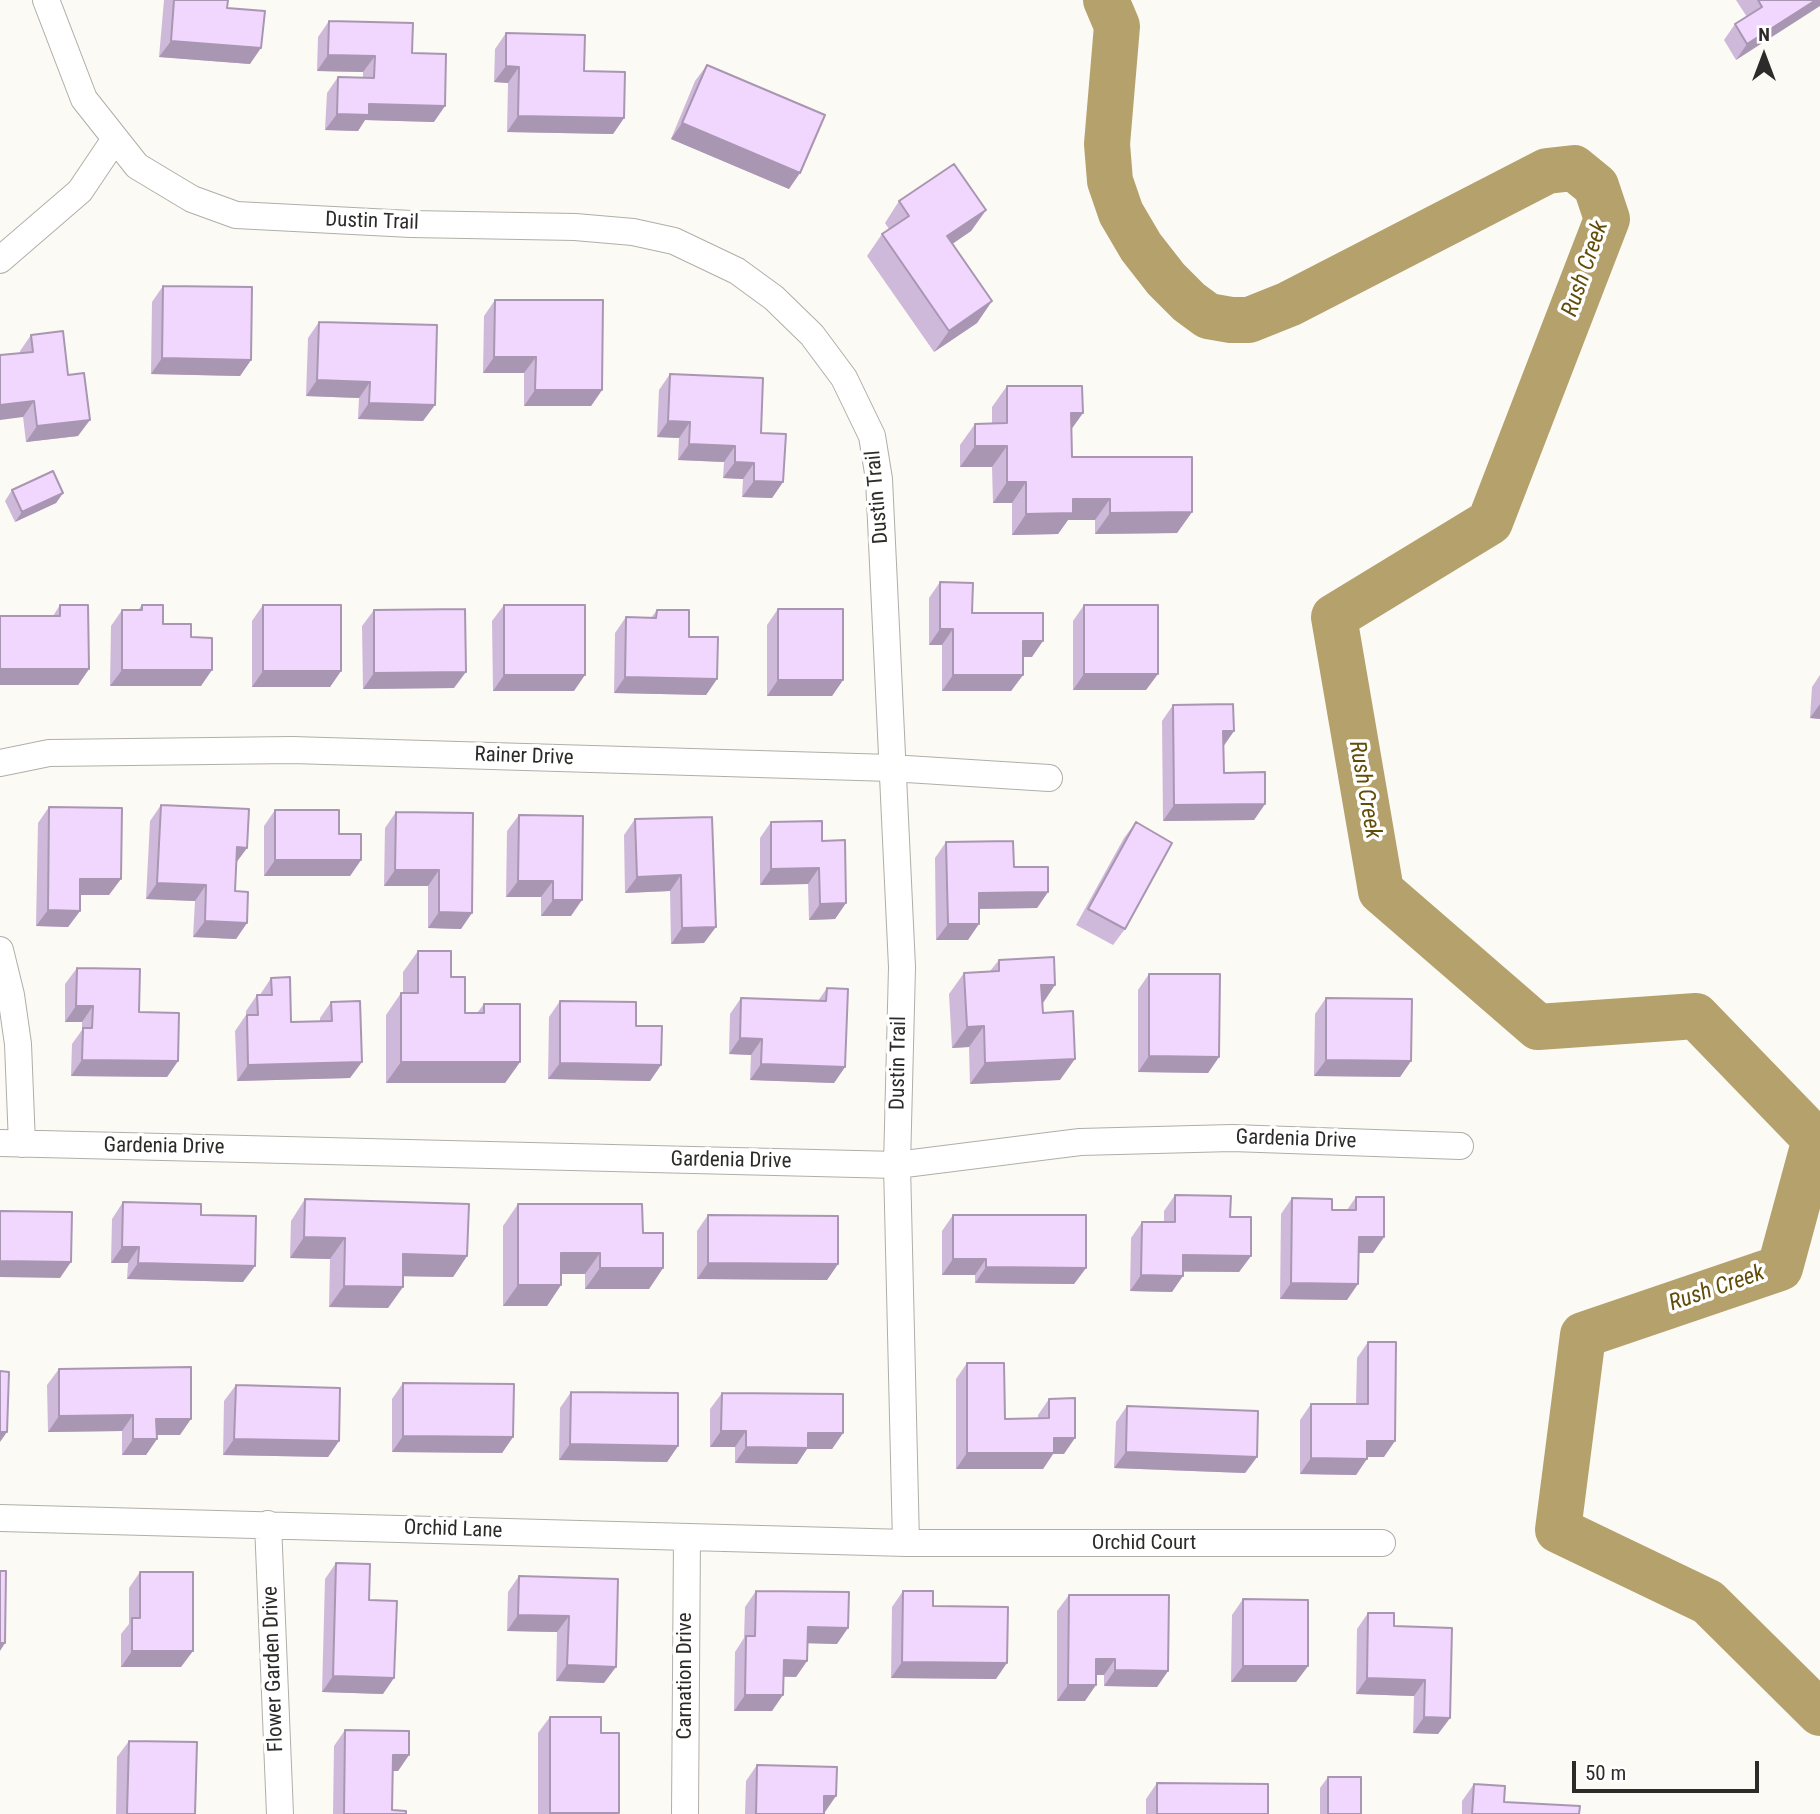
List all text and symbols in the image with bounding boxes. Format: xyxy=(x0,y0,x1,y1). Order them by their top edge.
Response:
north arrow xyxy=(1729,21,1799,91)
text: N xyxy=(1758,23,1770,46)
street label: Dustin Trail xyxy=(325,208,419,236)
water label: Rush Creek xyxy=(1557,218,1615,320)
street label: Dustin Trail xyxy=(861,449,895,545)
water label: Rush Creek xyxy=(1342,739,1386,841)
street label: Rainer Drive xyxy=(474,743,574,771)
street label: Dustin Trail xyxy=(886,1016,912,1110)
street label: Gardenia Drive xyxy=(1235,1125,1357,1155)
street label: Gardenia Drive xyxy=(103,1133,225,1161)
street label: Gardenia Drive xyxy=(670,1147,792,1175)
water label: Rush Creek xyxy=(1666,1260,1768,1318)
street label: Orchid Lane xyxy=(403,1516,503,1544)
street label: Orchid Court xyxy=(1092,1531,1196,1557)
street label: Flower Garden Drive xyxy=(259,1586,289,1752)
street label: Carnation Drive xyxy=(673,1612,699,1740)
scale bar xyxy=(1575,1748,1762,1792)
text: 50 m xyxy=(1585,1761,1626,1785)

